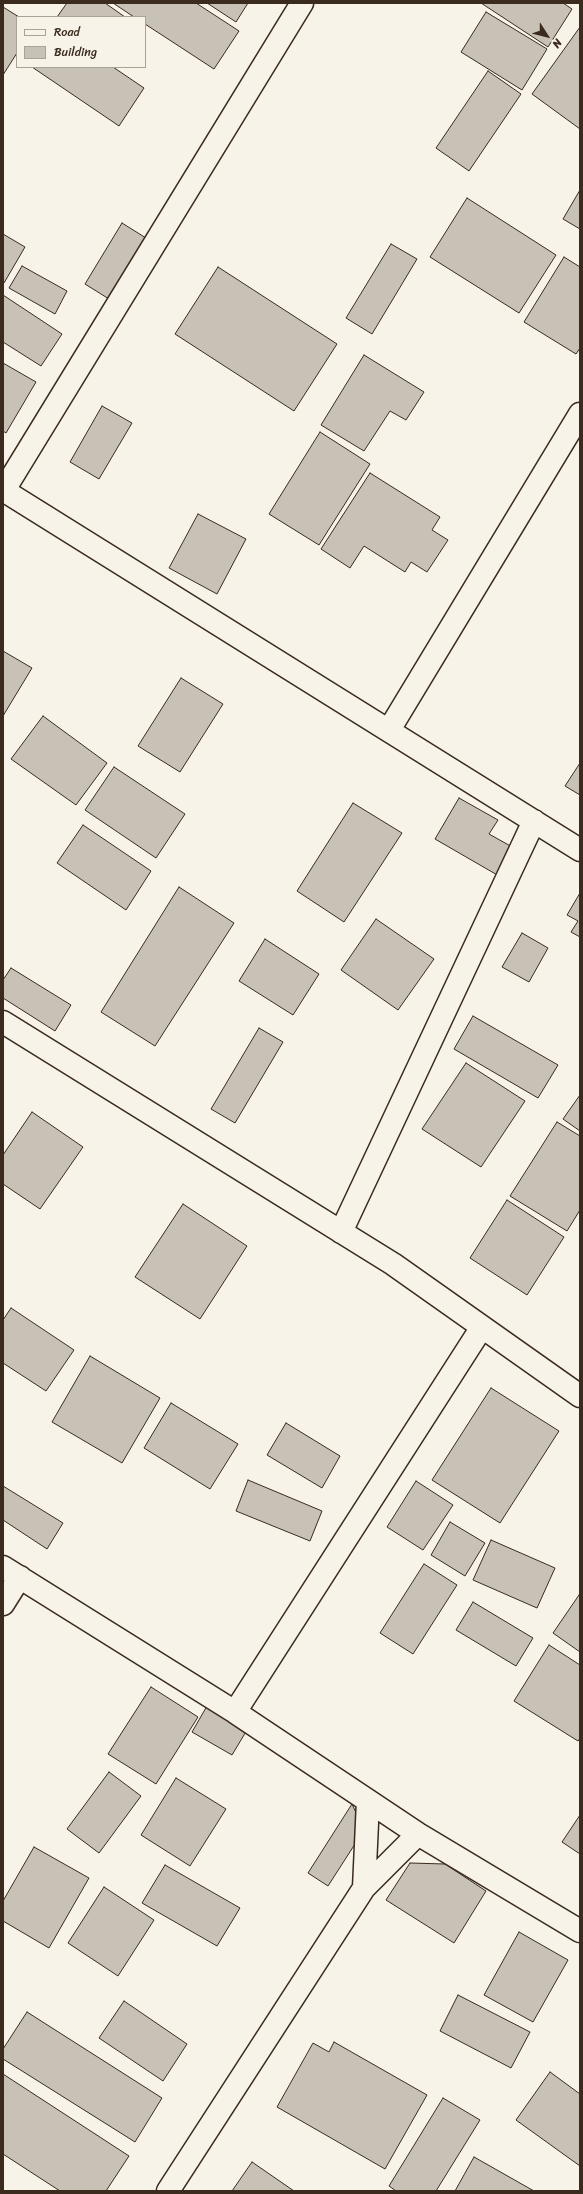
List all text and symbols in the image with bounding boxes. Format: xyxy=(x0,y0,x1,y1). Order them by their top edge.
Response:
legend xyxy=(16,16,146,68)
north arrow xyxy=(527,16,567,56)
text: Road xyxy=(54,21,80,43)
text: N xyxy=(547,35,567,52)
text: Building xyxy=(54,41,97,63)

